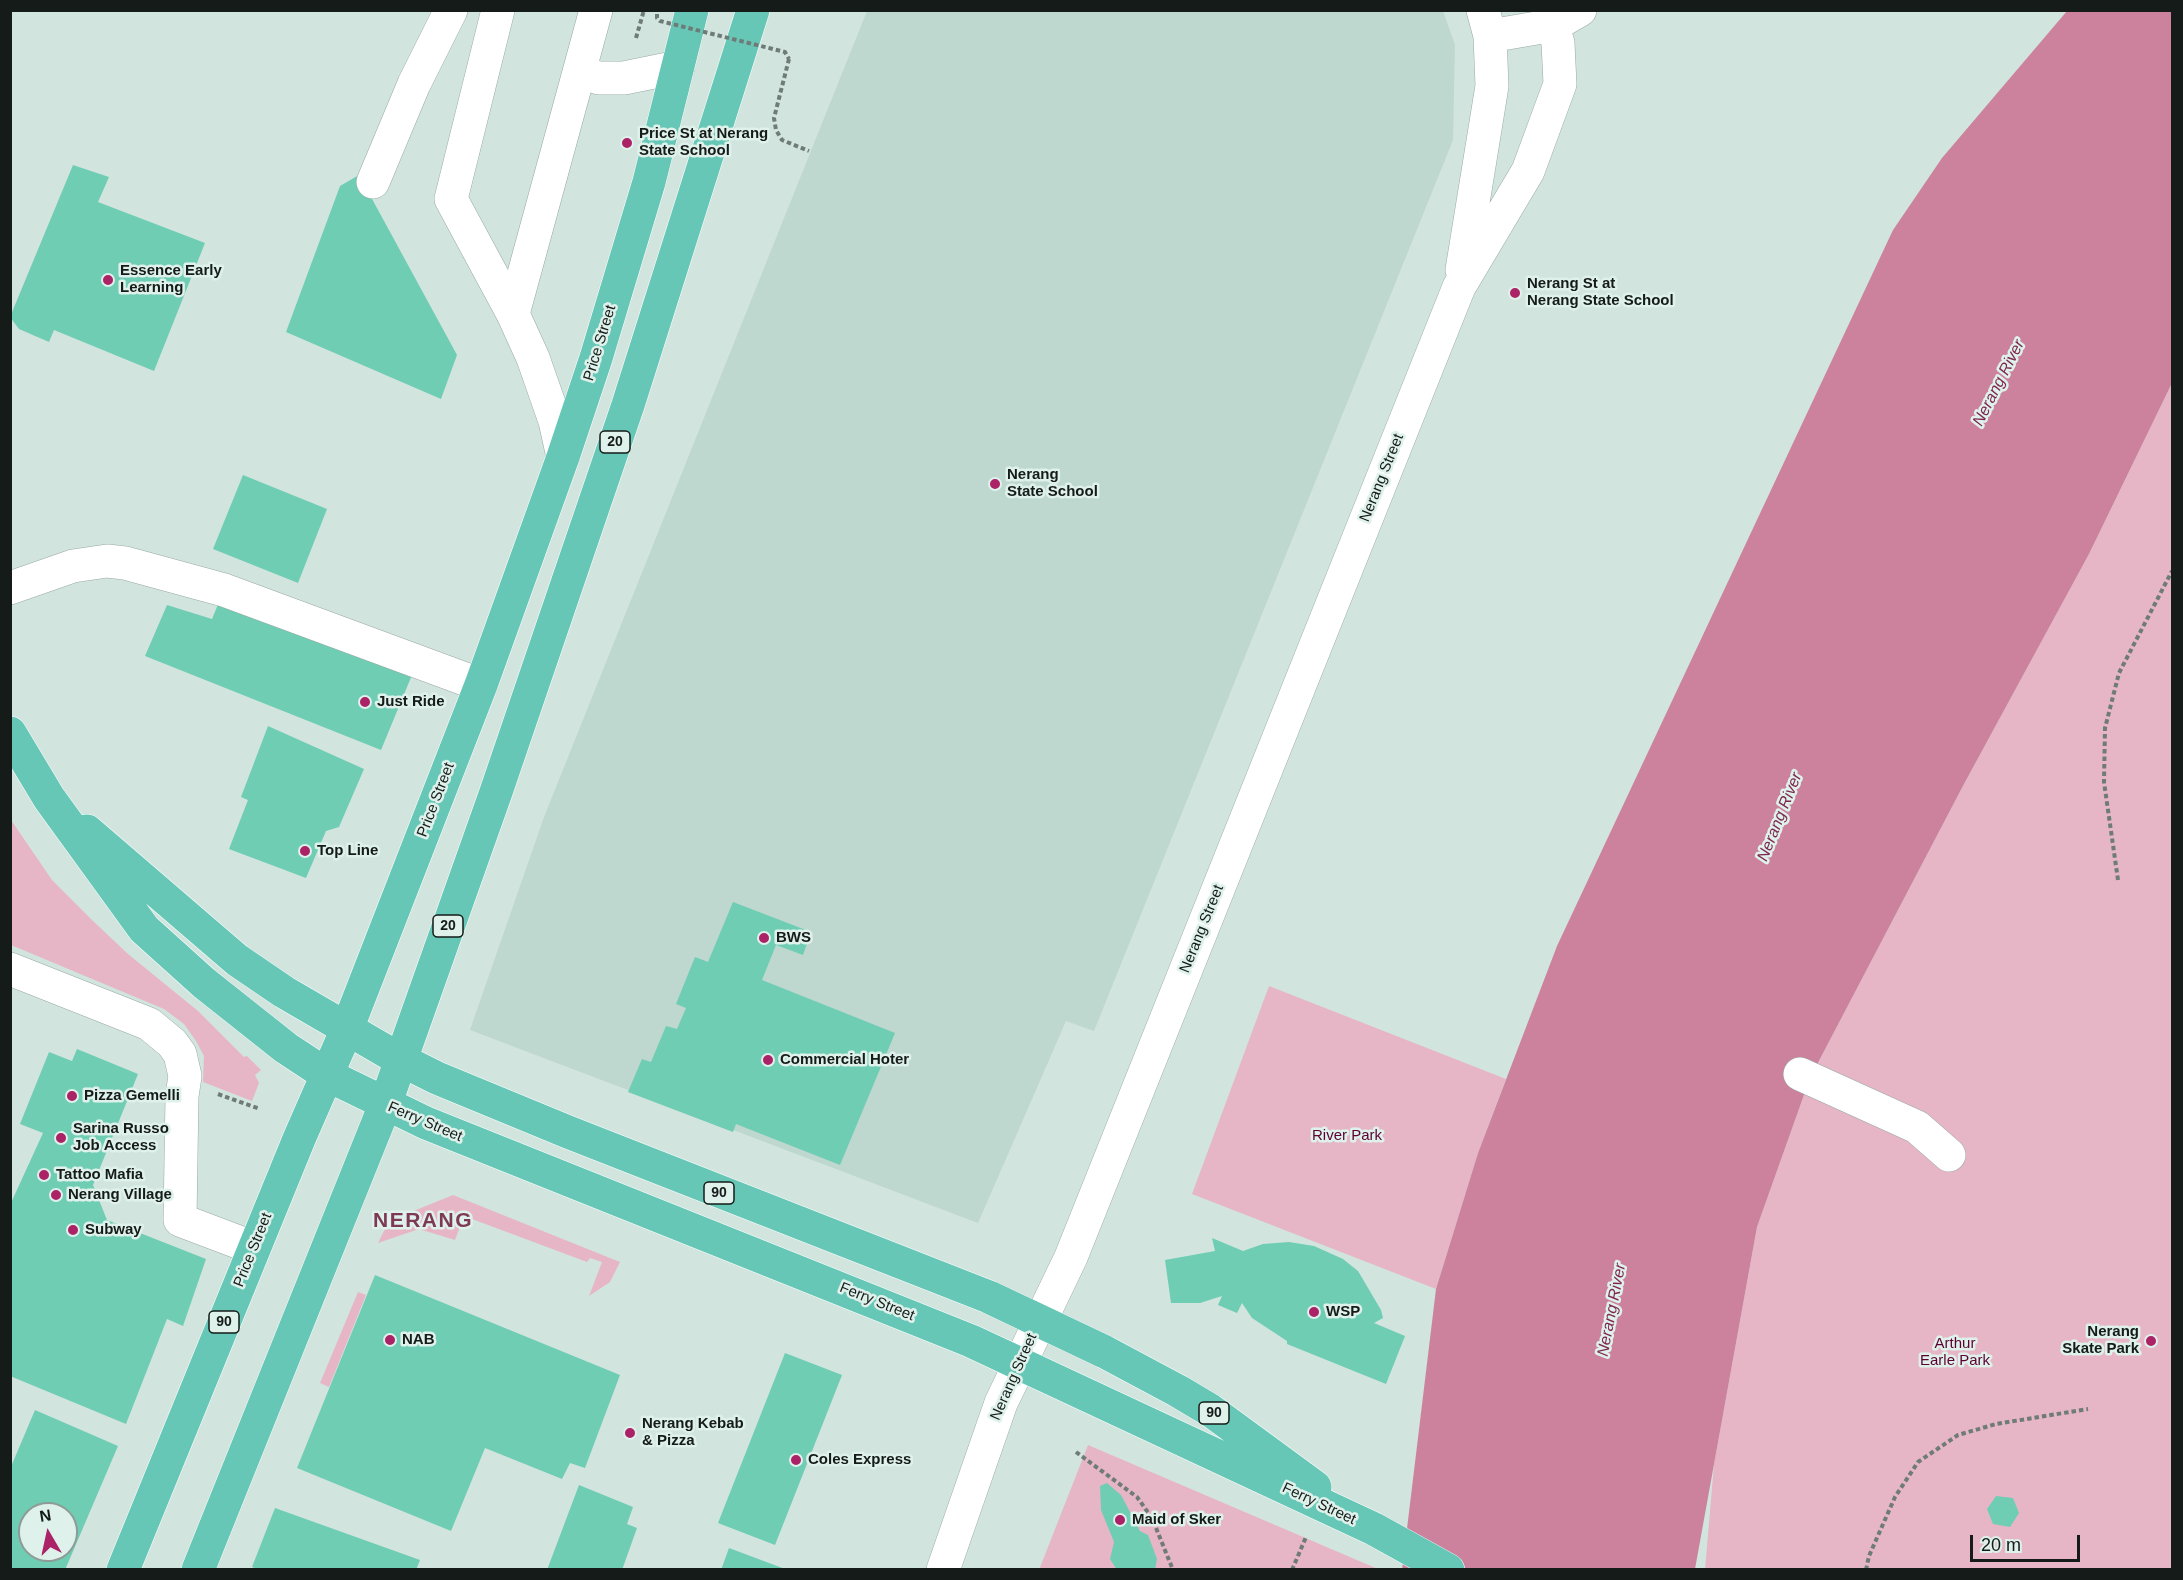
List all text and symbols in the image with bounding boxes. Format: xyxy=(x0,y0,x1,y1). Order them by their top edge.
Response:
place label: Price St at Nerang State School xyxy=(639,125,768,160)
marker: Price St at Nerang State School xyxy=(620,136,634,150)
place label: Essence Early Learning xyxy=(120,262,222,297)
marker: Essence Early Learning xyxy=(101,273,115,287)
place label: Nerang St at Nerang State School xyxy=(1527,275,1674,310)
marker: Nerang St at Nerang State School xyxy=(1508,286,1522,300)
street label: Price Street xyxy=(580,303,620,383)
water label: Nerang River xyxy=(1969,337,2029,429)
road number: 20 xyxy=(600,431,630,453)
street label: Nerang Street xyxy=(1356,431,1408,525)
place label: Nerang State School xyxy=(1007,466,1098,501)
marker: Nerang State School xyxy=(988,477,1002,491)
place label: Just Ride xyxy=(377,693,445,711)
marker: Just Ride xyxy=(358,695,372,709)
street label: Price Street xyxy=(414,760,458,840)
water label: Nerang River xyxy=(1753,770,1807,864)
place label: Top Line xyxy=(317,842,378,860)
marker: Top Line xyxy=(298,844,312,858)
street label: Nerang Street xyxy=(1176,882,1228,976)
road number: 20 xyxy=(433,915,463,937)
place label: BWS xyxy=(776,929,811,947)
marker: BWS xyxy=(757,931,771,945)
place label: Commercial Hoter xyxy=(780,1051,909,1069)
marker: Commercial Hoter xyxy=(761,1053,775,1067)
place label: Pizza Gemelli xyxy=(84,1087,180,1105)
marker: Pizza Gemelli xyxy=(65,1089,79,1103)
street label: Ferry Street xyxy=(385,1098,465,1146)
place label: Sarina Russo Job Access xyxy=(73,1120,169,1155)
park label: River Park xyxy=(1312,1127,1382,1145)
marker: Sarina Russo Job Access xyxy=(54,1131,68,1145)
place label: Tattoo Mafia xyxy=(56,1166,143,1184)
marker: Tattoo Mafia xyxy=(37,1168,51,1182)
road number: 90 xyxy=(704,1182,734,1204)
place label: Nerang Village xyxy=(68,1186,172,1204)
marker: Nerang Village xyxy=(49,1188,63,1202)
district label: NERANG xyxy=(373,1208,473,1234)
street label: Price Street xyxy=(230,1210,276,1290)
place label: Subway xyxy=(85,1221,142,1239)
marker: Subway xyxy=(66,1223,80,1237)
water label: Nerang River xyxy=(1594,1262,1630,1358)
street label: Ferry Street xyxy=(837,1279,917,1325)
place label: WSP xyxy=(1326,1303,1360,1321)
marker: WSP xyxy=(1307,1305,1321,1319)
road number: 90 xyxy=(209,1311,239,1333)
place label: Nerang Skate Park xyxy=(2062,1323,2139,1358)
place label: NAB xyxy=(402,1331,434,1349)
street label: Nerang Street xyxy=(987,1331,1041,1423)
marker: NAB xyxy=(383,1333,397,1347)
marker: Nerang Skate Park xyxy=(2144,1334,2158,1348)
park label: Arthur Earle Park xyxy=(1920,1335,1990,1370)
road number: 90 xyxy=(1199,1402,1229,1424)
place label: Nerang Kebab & Pizza xyxy=(642,1415,744,1450)
marker: Nerang Kebab & Pizza xyxy=(623,1426,637,1440)
place label: Coles Express xyxy=(808,1451,911,1469)
marker: Coles Express xyxy=(789,1453,803,1467)
street label: Ferry Street xyxy=(1279,1479,1359,1529)
north arrow xyxy=(18,1502,78,1562)
text: N xyxy=(38,1506,52,1525)
place label: Maid of Sker xyxy=(1132,1511,1221,1529)
marker: Maid of Sker xyxy=(1113,1513,1127,1527)
scale bar xyxy=(1973,1523,2082,1561)
text: 20 m xyxy=(1981,1535,2021,1555)

